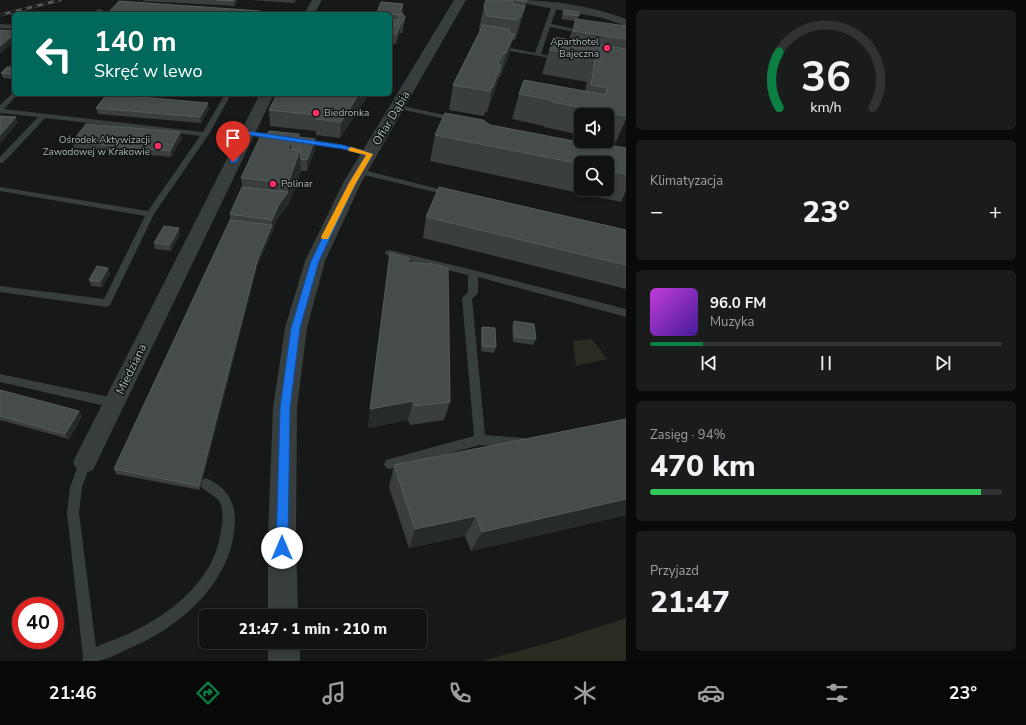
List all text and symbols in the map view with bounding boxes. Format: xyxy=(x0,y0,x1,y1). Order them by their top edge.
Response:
text: 140 m xyxy=(94,23,177,61)
icon: left xyxy=(28,28,80,80)
place label: Aparthotel Bajeczna xyxy=(550,35,599,61)
marker: Aparthotel Bajeczna xyxy=(602,43,612,53)
text: 36 xyxy=(801,49,851,106)
text: Skręć w lewo xyxy=(94,59,202,83)
street label: Ofiar Dąbia xyxy=(368,88,414,148)
text: km/h xyxy=(810,98,842,117)
place label: Biedronka xyxy=(324,106,369,120)
marker: Biedronka xyxy=(311,108,321,118)
map controls xyxy=(574,108,614,196)
button: sound xyxy=(574,108,614,148)
pin xyxy=(216,121,250,162)
icon: arrive xyxy=(222,127,244,149)
place label: Ośrodek Aktywizacji Zawodowej w Krakowie xyxy=(43,133,150,159)
marker: Ośrodek Aktywizacji Zawodowej w Krakowie xyxy=(153,141,163,151)
button: search xyxy=(574,156,614,196)
text: Klimatyzacja xyxy=(650,172,723,190)
place label: Polinar xyxy=(281,177,313,191)
marker: Polinar xyxy=(268,179,278,189)
text: 23° xyxy=(802,192,850,233)
text: − xyxy=(650,197,663,227)
text: + xyxy=(989,197,1002,227)
text: 96.0 FM xyxy=(710,293,766,313)
text: Muzyka xyxy=(710,313,754,331)
street label: Miedziana xyxy=(112,341,150,397)
icon: previous xyxy=(698,352,720,374)
icon: pause xyxy=(815,352,837,374)
icon: next xyxy=(932,352,954,374)
text: Zasięg · 94% xyxy=(650,426,726,444)
text: 470 km xyxy=(650,446,756,487)
position arrow xyxy=(261,527,303,569)
text: Przyjazd xyxy=(650,562,699,580)
text: 21:47 xyxy=(650,582,730,623)
speed limit sign: 40 xyxy=(12,597,64,649)
text: 21:47 · 1 min · 210 m xyxy=(239,619,387,639)
icon: directions xyxy=(194,679,222,707)
icon: music xyxy=(320,679,348,707)
icon: phone xyxy=(446,679,474,707)
icon: climate xyxy=(571,679,599,707)
icon: car xyxy=(697,679,725,707)
icon: filters xyxy=(823,679,851,707)
text: 21:46 xyxy=(49,681,97,705)
text: 23° xyxy=(949,681,977,705)

